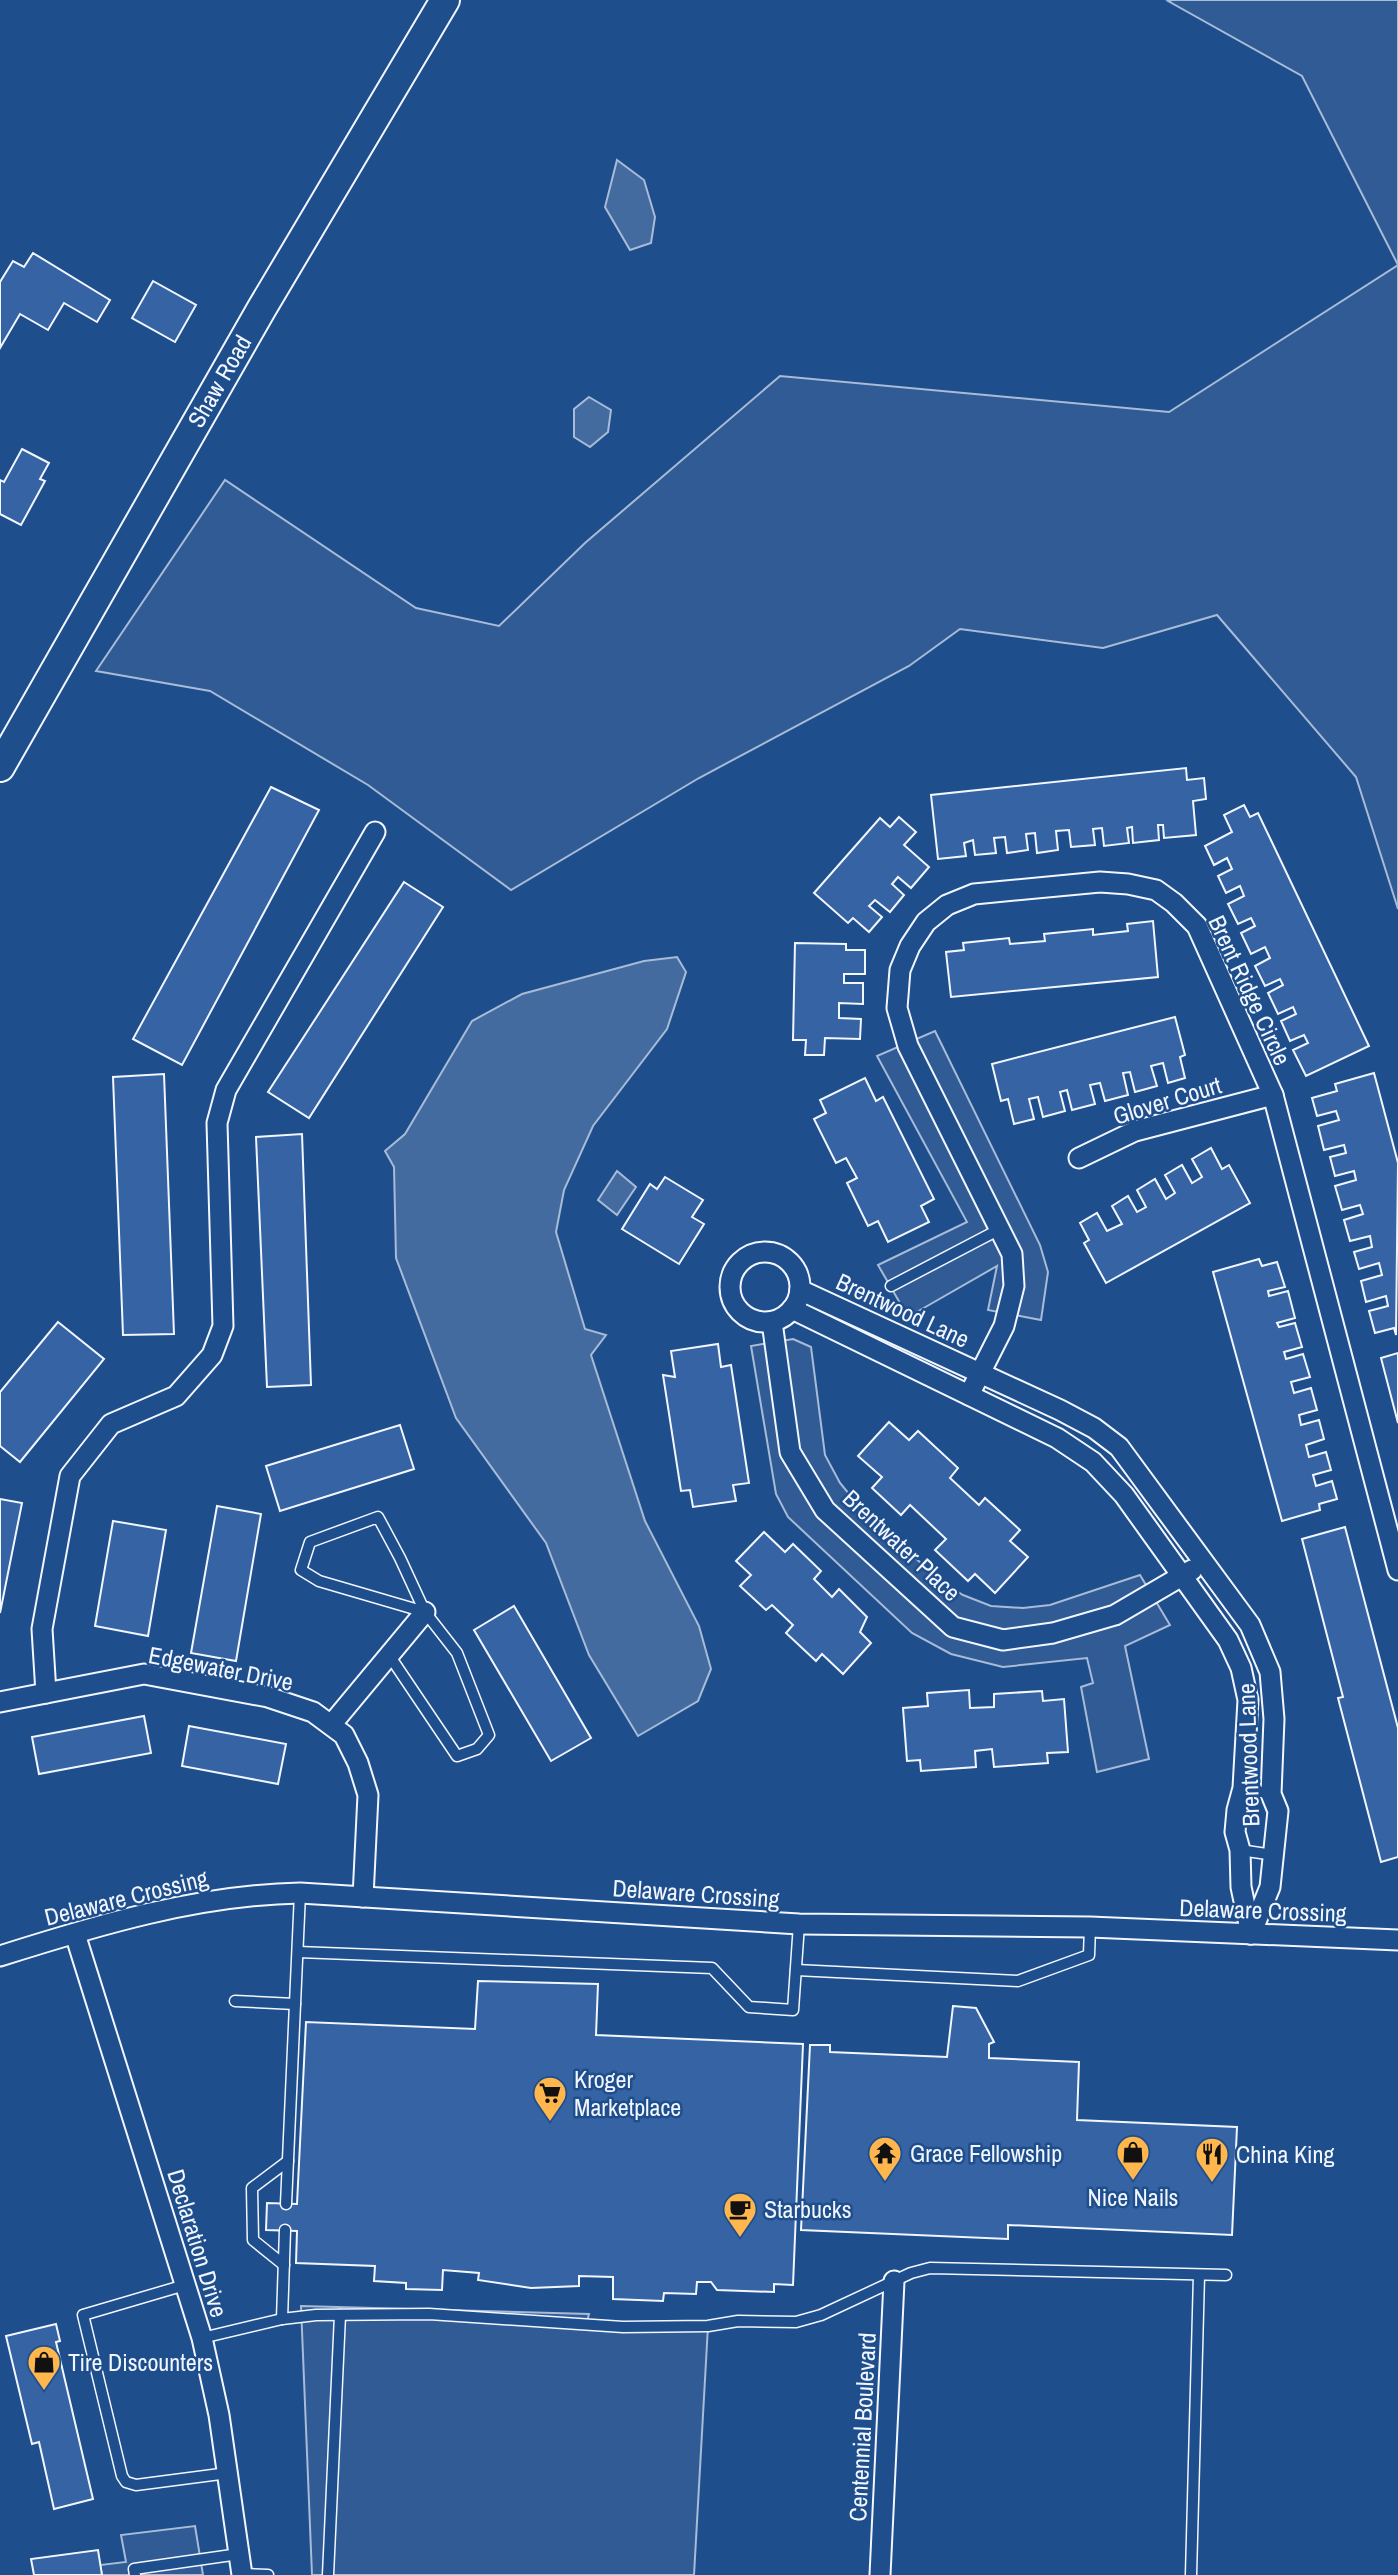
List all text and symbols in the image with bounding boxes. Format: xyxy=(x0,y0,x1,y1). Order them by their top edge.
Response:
street label: Shaw Road xyxy=(180,329,258,433)
street label: Brent Ridge Circle xyxy=(1201,910,1299,1070)
street label: Glover Court xyxy=(1109,1068,1226,1132)
street label: Brentwood Lane xyxy=(831,1265,975,1355)
street label: Brentwater Place xyxy=(836,1482,968,1608)
street label: Edgewater Drive xyxy=(146,1638,296,1698)
street label: Brentwood Lane xyxy=(1230,1683,1266,1827)
street label: Delaware Crossing xyxy=(41,1861,211,1933)
street label: Delaware Crossing xyxy=(611,1871,781,1915)
street label: Delaware Crossing xyxy=(1179,1891,1347,1929)
place label: Kroger Marketplace xyxy=(574,2063,681,2123)
supermarket icon: Kroger Marketplace xyxy=(531,2074,569,2123)
shop icon: Nice Nails xyxy=(1114,2133,1152,2182)
temple icon: Grace Fellowship xyxy=(866,2134,904,2183)
restaurant icon: China King xyxy=(1193,2135,1231,2184)
place label: Grace Fellowship xyxy=(910,2137,1062,2169)
place label: China King xyxy=(1236,2138,1335,2170)
street label: Declaration Drive xyxy=(160,2165,236,2321)
place label: Nice Nails xyxy=(1088,2181,1178,2213)
cafe icon: Starbucks xyxy=(721,2190,759,2239)
place label: Starbucks xyxy=(764,2193,852,2225)
street label: Centennial Boulevard xyxy=(841,2332,883,2522)
shop icon: Tire Discounters xyxy=(25,2343,63,2392)
place label: Tire Discounters xyxy=(68,2346,213,2378)

